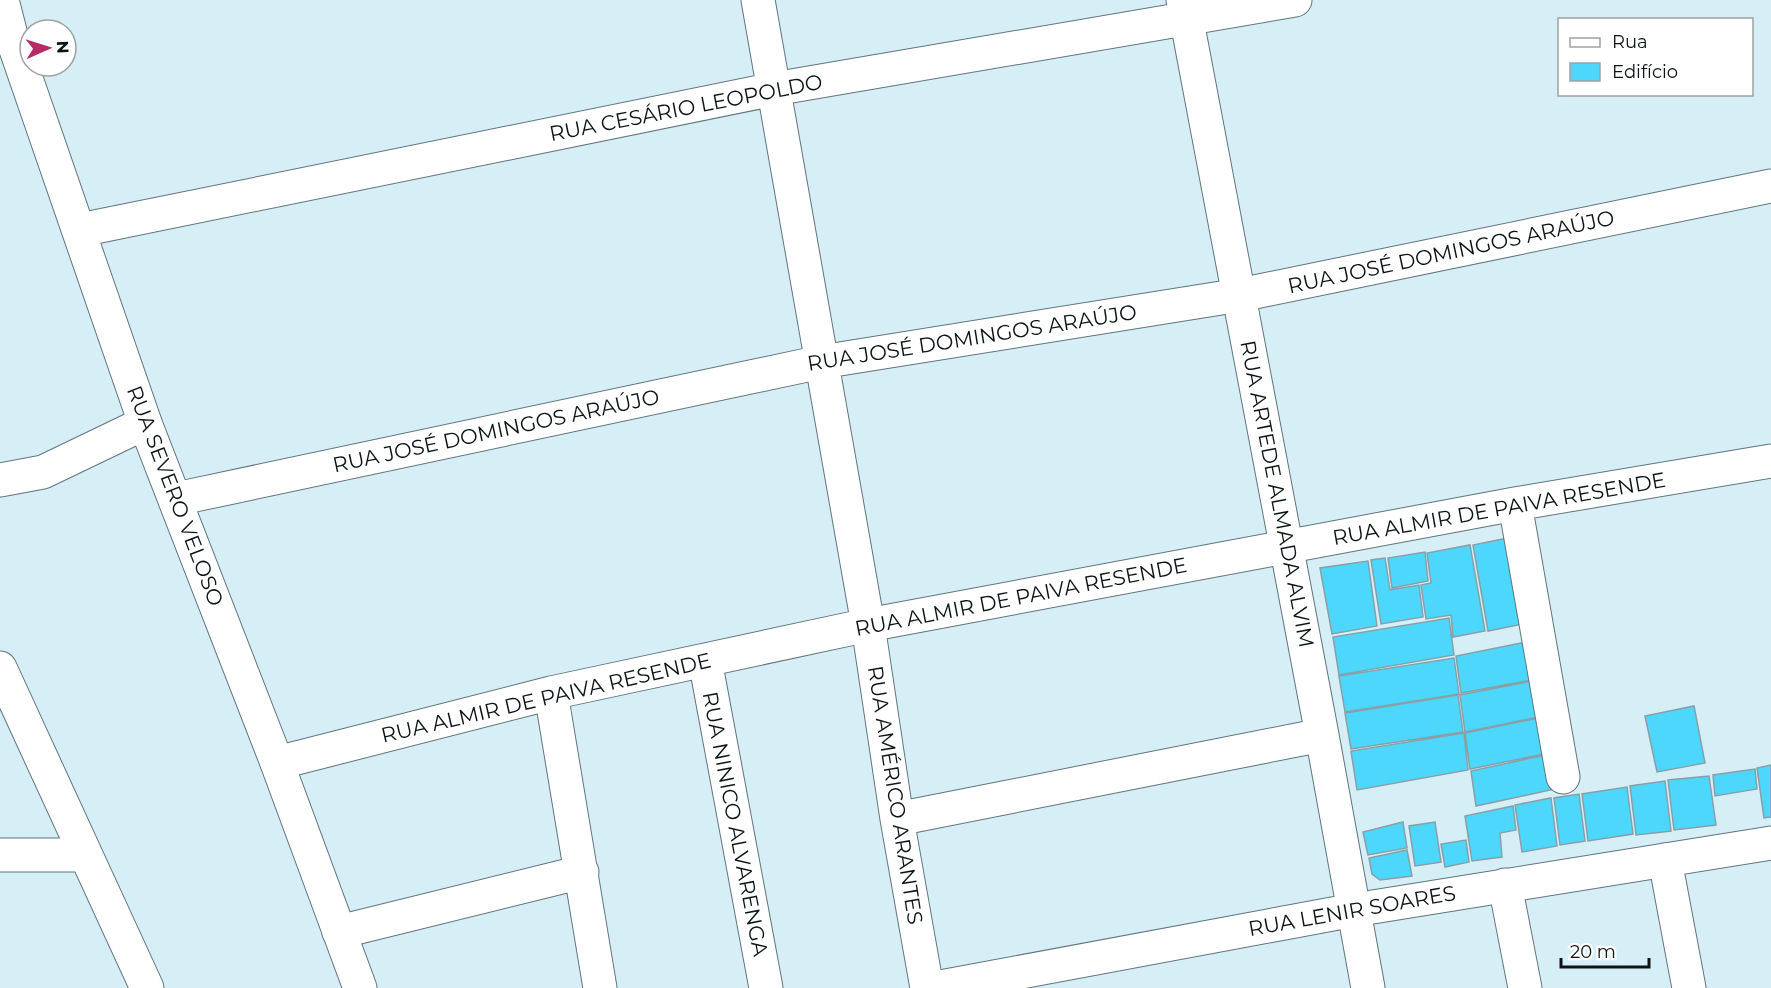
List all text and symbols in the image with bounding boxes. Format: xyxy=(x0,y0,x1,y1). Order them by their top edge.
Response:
north arrow xyxy=(18,18,78,78)
legend xyxy=(1558,18,1753,96)
text: Rua xyxy=(1612,31,1648,53)
text: N xyxy=(53,40,72,54)
text: Edifício xyxy=(1612,61,1678,83)
street label: RUA CESÁRIO LEOPOLDO xyxy=(547,69,825,146)
street label: RUA JOSÉ DOMINGOS ARAÚJO xyxy=(1285,205,1616,298)
street label: RUA JOSÉ DOMINGOS ARAÚJO xyxy=(805,299,1138,376)
street label: RUA ARTEDE ALMADA ALVIM xyxy=(1235,338,1320,650)
street label: RUA SEVERO VELOSO xyxy=(122,382,229,610)
street label: RUA JOSÉ DOMINGOS ARAÚJO xyxy=(330,384,661,477)
street label: RUA ALMIR DE PAIVA RESENDE xyxy=(1330,467,1667,550)
street label: RUA ALMIR DE PAIVA RESENDE xyxy=(853,552,1189,641)
street label: RUA ALMIR DE PAIVA RESENDE xyxy=(378,647,713,748)
street label: RUA AMÉRICO ARANTES xyxy=(863,664,928,926)
street label: RUA NINICO ALVARENGA xyxy=(698,689,774,959)
street label: RUA LENIR SOARES xyxy=(1246,880,1458,941)
scale bar xyxy=(1561,931,1650,969)
text: 20 m xyxy=(1570,941,1616,963)

